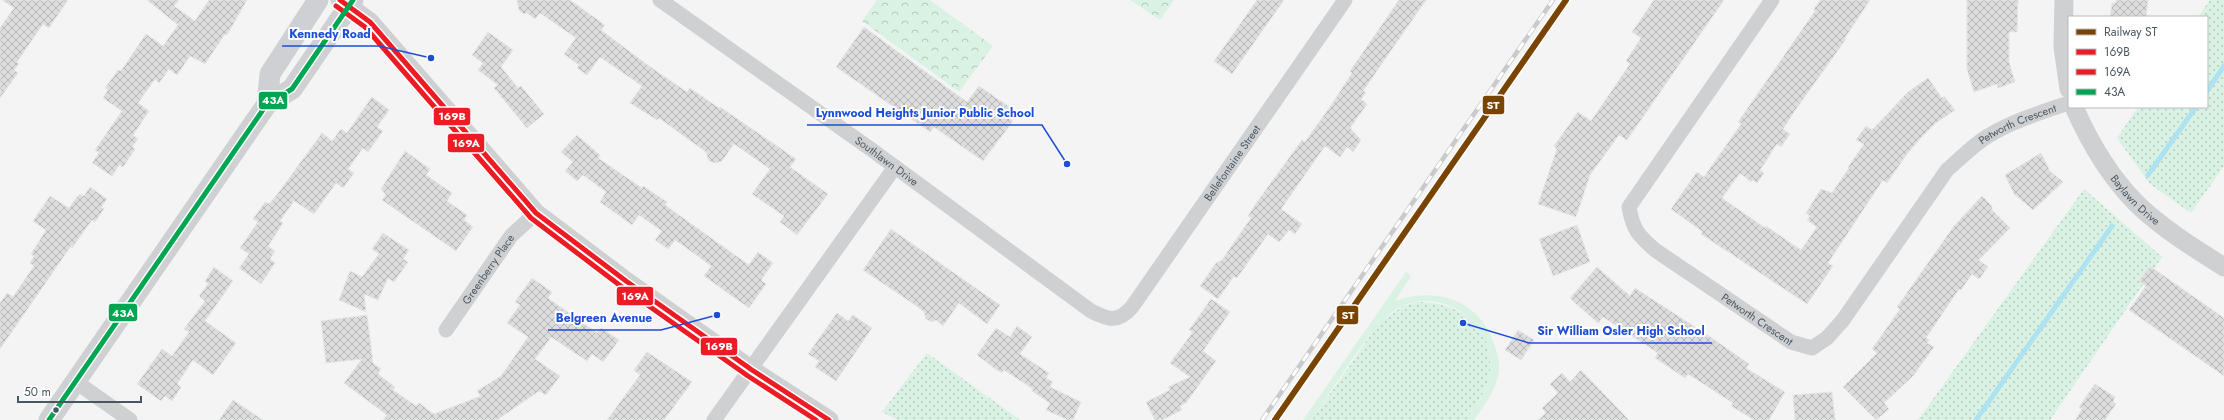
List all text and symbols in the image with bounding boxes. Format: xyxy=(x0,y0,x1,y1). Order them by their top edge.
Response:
legend xyxy=(2068,16,2208,108)
callout: Kennedy Road xyxy=(282,22,379,46)
text: Railway ST xyxy=(2104,23,2158,41)
text: Kennedy Road xyxy=(289,25,371,43)
text: 169B xyxy=(2104,43,2130,61)
text: 169A xyxy=(2104,63,2130,81)
text: 43A xyxy=(2104,83,2125,101)
line badge: 43A xyxy=(258,91,288,110)
text: 43A xyxy=(262,92,285,108)
line badge: ST xyxy=(1482,95,1505,115)
text: ST xyxy=(1486,97,1500,113)
street label: Petworth Crescent xyxy=(1975,100,2059,148)
callout: Lynnwood Heights Junior Public School xyxy=(807,101,1042,125)
text: Lynnwood Heights Junior Public School xyxy=(816,104,1034,122)
line badge: 169B xyxy=(433,107,471,126)
text: 169B xyxy=(438,108,466,124)
street label: Bellefontaine Street xyxy=(1200,121,1264,204)
street label: Southlawn Drive xyxy=(852,132,922,190)
line badge: 169A xyxy=(447,133,485,153)
text: 169A xyxy=(452,135,481,151)
street label: Baylawn Drive xyxy=(2107,171,2164,229)
street label: Greenberry Place xyxy=(458,231,518,307)
line badge: 169A xyxy=(616,286,654,306)
text: 169A xyxy=(621,288,650,304)
street label: Petworth Crescent xyxy=(1718,289,1797,349)
line badge: 43A xyxy=(108,303,138,322)
text: 43A xyxy=(112,305,135,321)
line badge: ST xyxy=(1336,305,1359,325)
callout: Belgreen Avenue xyxy=(548,306,661,330)
text: ST xyxy=(1341,307,1355,323)
text: Belgreen Avenue xyxy=(556,309,652,327)
callout: Sir William Osler High School xyxy=(1529,319,1712,343)
text: Sir William Osler High School xyxy=(1537,322,1705,340)
line badge: 169B xyxy=(700,337,738,356)
text: 169B xyxy=(705,338,733,354)
scale bar xyxy=(18,378,141,404)
text: 50 m xyxy=(24,383,51,401)
unlabelled marker xyxy=(51,405,61,415)

